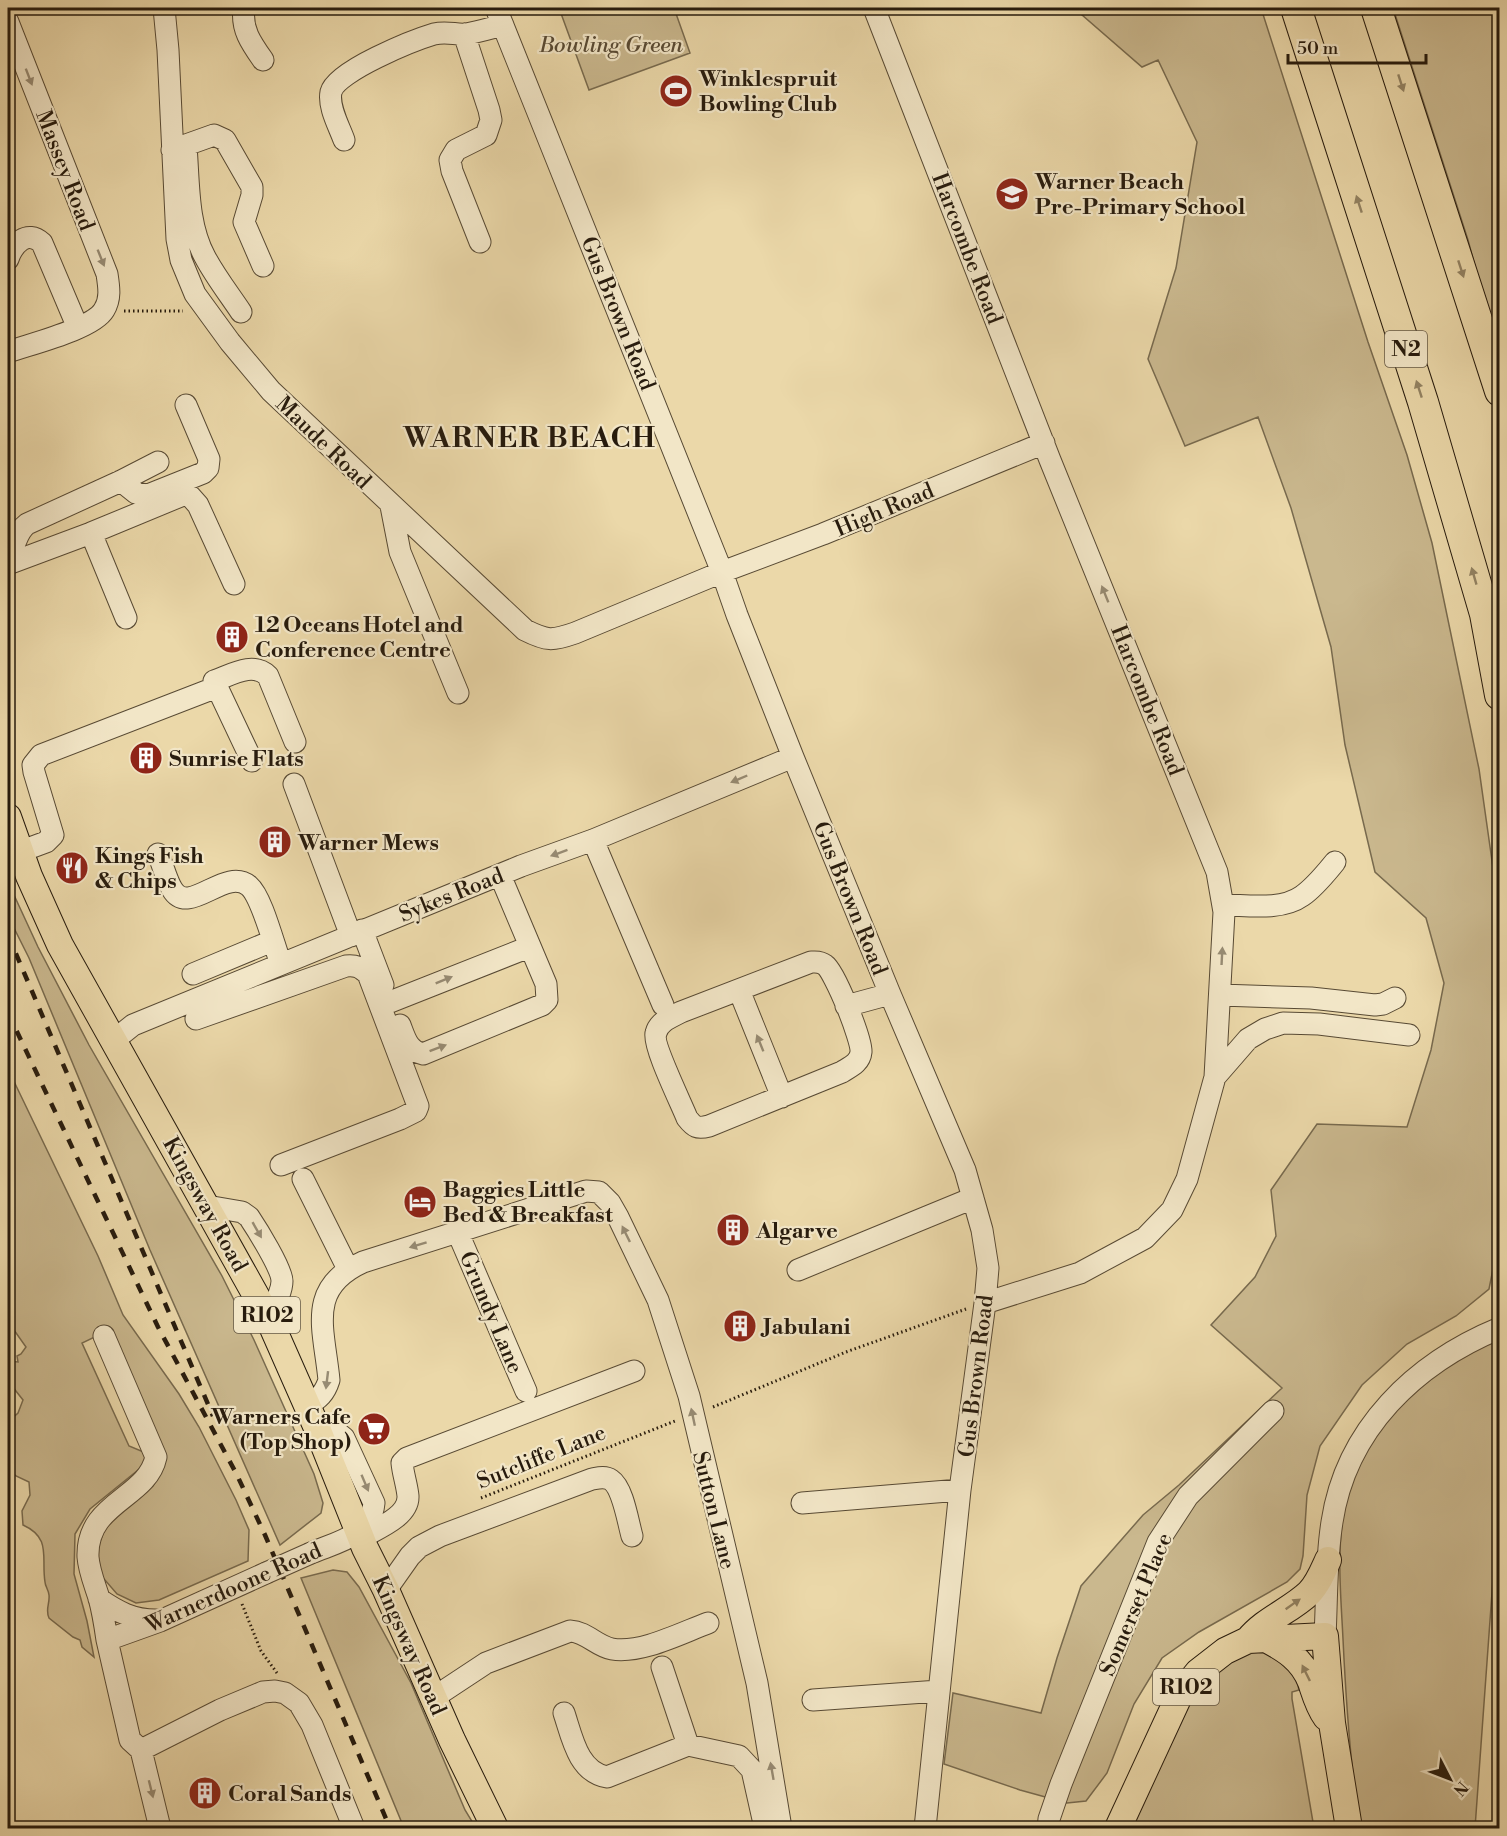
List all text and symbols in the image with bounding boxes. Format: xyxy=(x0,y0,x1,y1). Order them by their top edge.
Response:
scale bar xyxy=(1288,27,1426,65)
park label: Bowling Green xyxy=(538,32,683,59)
text: 50 m xyxy=(1297,37,1339,60)
place label: Winklespruit Bowling Club xyxy=(698,66,837,118)
one-way arrow xyxy=(25,68,35,86)
sports icon: Winklespruit Bowling Club xyxy=(658,73,694,109)
one-way arrow xyxy=(1397,74,1406,92)
street label: Massey Road xyxy=(29,106,100,235)
street label: Harcombe Road xyxy=(925,169,1008,328)
place label: Warner Beach Pre-Primary School xyxy=(1034,169,1245,221)
school or university icon: Warner Beach Pre-Primary School xyxy=(994,176,1030,212)
one-way arrow xyxy=(1354,195,1364,213)
street label: Gus Brown Road xyxy=(574,233,661,395)
one-way arrow xyxy=(96,249,106,267)
one-way arrow xyxy=(1457,260,1466,278)
road number: N2 xyxy=(1385,331,1427,367)
one-way arrow xyxy=(1414,380,1424,398)
street label: Maude Road xyxy=(270,391,377,496)
district label: WARNER BEACH xyxy=(402,421,657,456)
street label: High Road xyxy=(831,477,939,543)
one-way arrow xyxy=(1469,567,1478,585)
one-way arrow xyxy=(1100,585,1109,603)
place label: 12 Oceans Hotel and Conference Centre xyxy=(255,612,464,664)
building icon: 12 Oceans Hotel and Conference Centre xyxy=(214,619,250,655)
street label: Harcombe Road xyxy=(1104,621,1189,780)
building icon: Sunrise Flats xyxy=(128,740,164,776)
place label: Sunrise Flats xyxy=(169,746,304,773)
one-way arrow xyxy=(730,774,748,784)
street label: Gus Brown Road xyxy=(806,818,893,980)
building icon: Warner Mews xyxy=(257,824,293,860)
place label: Warner Mews xyxy=(297,830,439,857)
place label: Kings Fish & Chips xyxy=(95,843,204,895)
one-way arrow xyxy=(550,848,568,858)
restaurant icon: Kings Fish & Chips xyxy=(54,850,90,886)
street label: Sykes Road xyxy=(395,862,508,929)
one-way arrow xyxy=(1217,946,1226,965)
one-way arrow xyxy=(435,975,453,984)
one-way arrow xyxy=(755,1034,765,1052)
one-way arrow xyxy=(430,1043,448,1053)
street label: Kingsway Road xyxy=(156,1132,253,1277)
place label: Baggies Little Bed & Breakfast xyxy=(443,1177,613,1229)
hotel icon: Baggies Little Bed & Breakfast xyxy=(402,1184,438,1220)
building icon: Algarve xyxy=(715,1212,751,1248)
place label: Algarve xyxy=(755,1218,838,1245)
one-way arrow xyxy=(251,1222,262,1238)
one-way arrow xyxy=(622,1225,632,1243)
one-way arrow xyxy=(409,1241,427,1250)
street label: Grundy Lane xyxy=(453,1248,528,1378)
street label: Gus Brown Road xyxy=(953,1293,1000,1459)
road number: R102 xyxy=(234,1297,300,1333)
building icon: Jabulani xyxy=(722,1308,758,1344)
place label: Jabulani xyxy=(760,1314,850,1341)
one-way arrow xyxy=(322,1371,332,1390)
place label: Warners Cafe (Top Shop) xyxy=(210,1404,351,1456)
one-way arrow xyxy=(688,1407,697,1426)
supermarket icon: Warners Cafe (Top Shop) xyxy=(356,1411,392,1447)
street label: Sutcliffe Lane xyxy=(473,1419,610,1496)
street label: Sutton Lane xyxy=(686,1449,741,1572)
one-way arrow xyxy=(361,1474,370,1492)
street label: Somerset Place xyxy=(1094,1529,1179,1680)
street label: Warnerdoone Road xyxy=(140,1537,326,1640)
street label: Kingsway Road xyxy=(366,1571,452,1720)
one-way arrow xyxy=(1285,1598,1301,1610)
one-way arrow xyxy=(1301,1665,1311,1682)
road number: R102 xyxy=(1153,1669,1219,1705)
north arrow xyxy=(1420,1749,1480,1809)
one-way arrow xyxy=(767,1761,776,1780)
building icon: Coral Sands xyxy=(187,1775,223,1811)
text: N xyxy=(1449,1777,1472,1800)
one-way arrow xyxy=(146,1780,156,1799)
place label: Coral Sands xyxy=(228,1781,351,1808)

